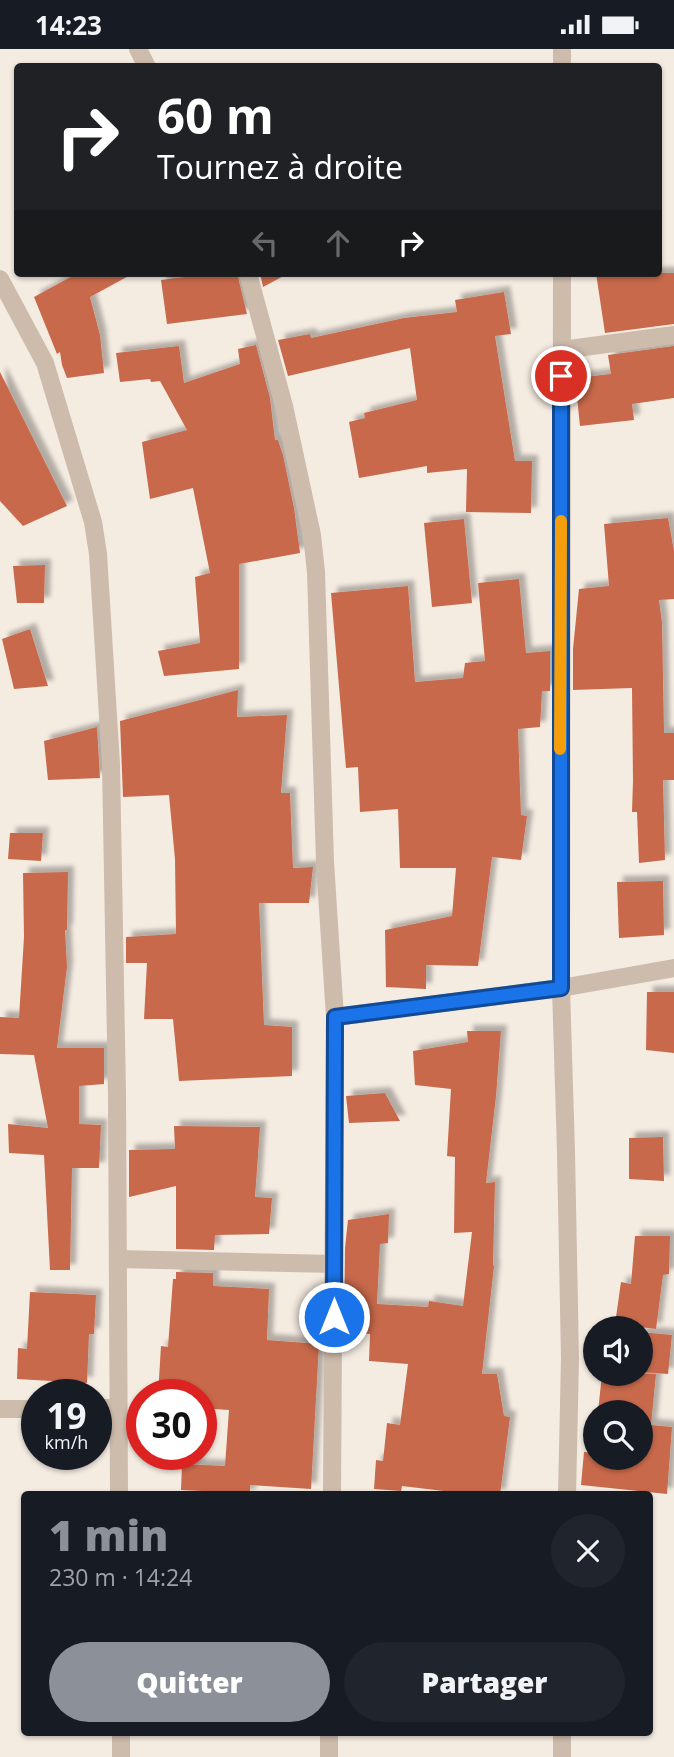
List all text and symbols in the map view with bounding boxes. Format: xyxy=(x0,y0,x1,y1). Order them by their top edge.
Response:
text: 14:23 xyxy=(35,7,102,43)
text: 60 m xyxy=(157,82,274,148)
icon: right xyxy=(42,91,133,182)
text: Tournez à droite xyxy=(157,145,403,188)
icon: left xyxy=(246,224,284,262)
icon: ahead xyxy=(319,224,357,262)
icon: right xyxy=(392,224,430,262)
pin xyxy=(531,346,591,406)
icon: arrive xyxy=(542,357,580,395)
position arrow xyxy=(297,1280,371,1354)
map controls xyxy=(583,1316,653,1470)
button: sound xyxy=(583,1316,653,1386)
speed limit sign: 30 xyxy=(126,1379,217,1470)
text: 19 xyxy=(46,1392,87,1439)
button: search xyxy=(583,1400,653,1470)
text: km/h xyxy=(45,1430,88,1454)
text: 1 min xyxy=(49,1506,168,1563)
button: close xyxy=(551,1514,625,1588)
text: 230 m · 14:24 xyxy=(49,1561,192,1593)
button: Quitter xyxy=(49,1642,330,1722)
button: Partager xyxy=(344,1642,625,1722)

